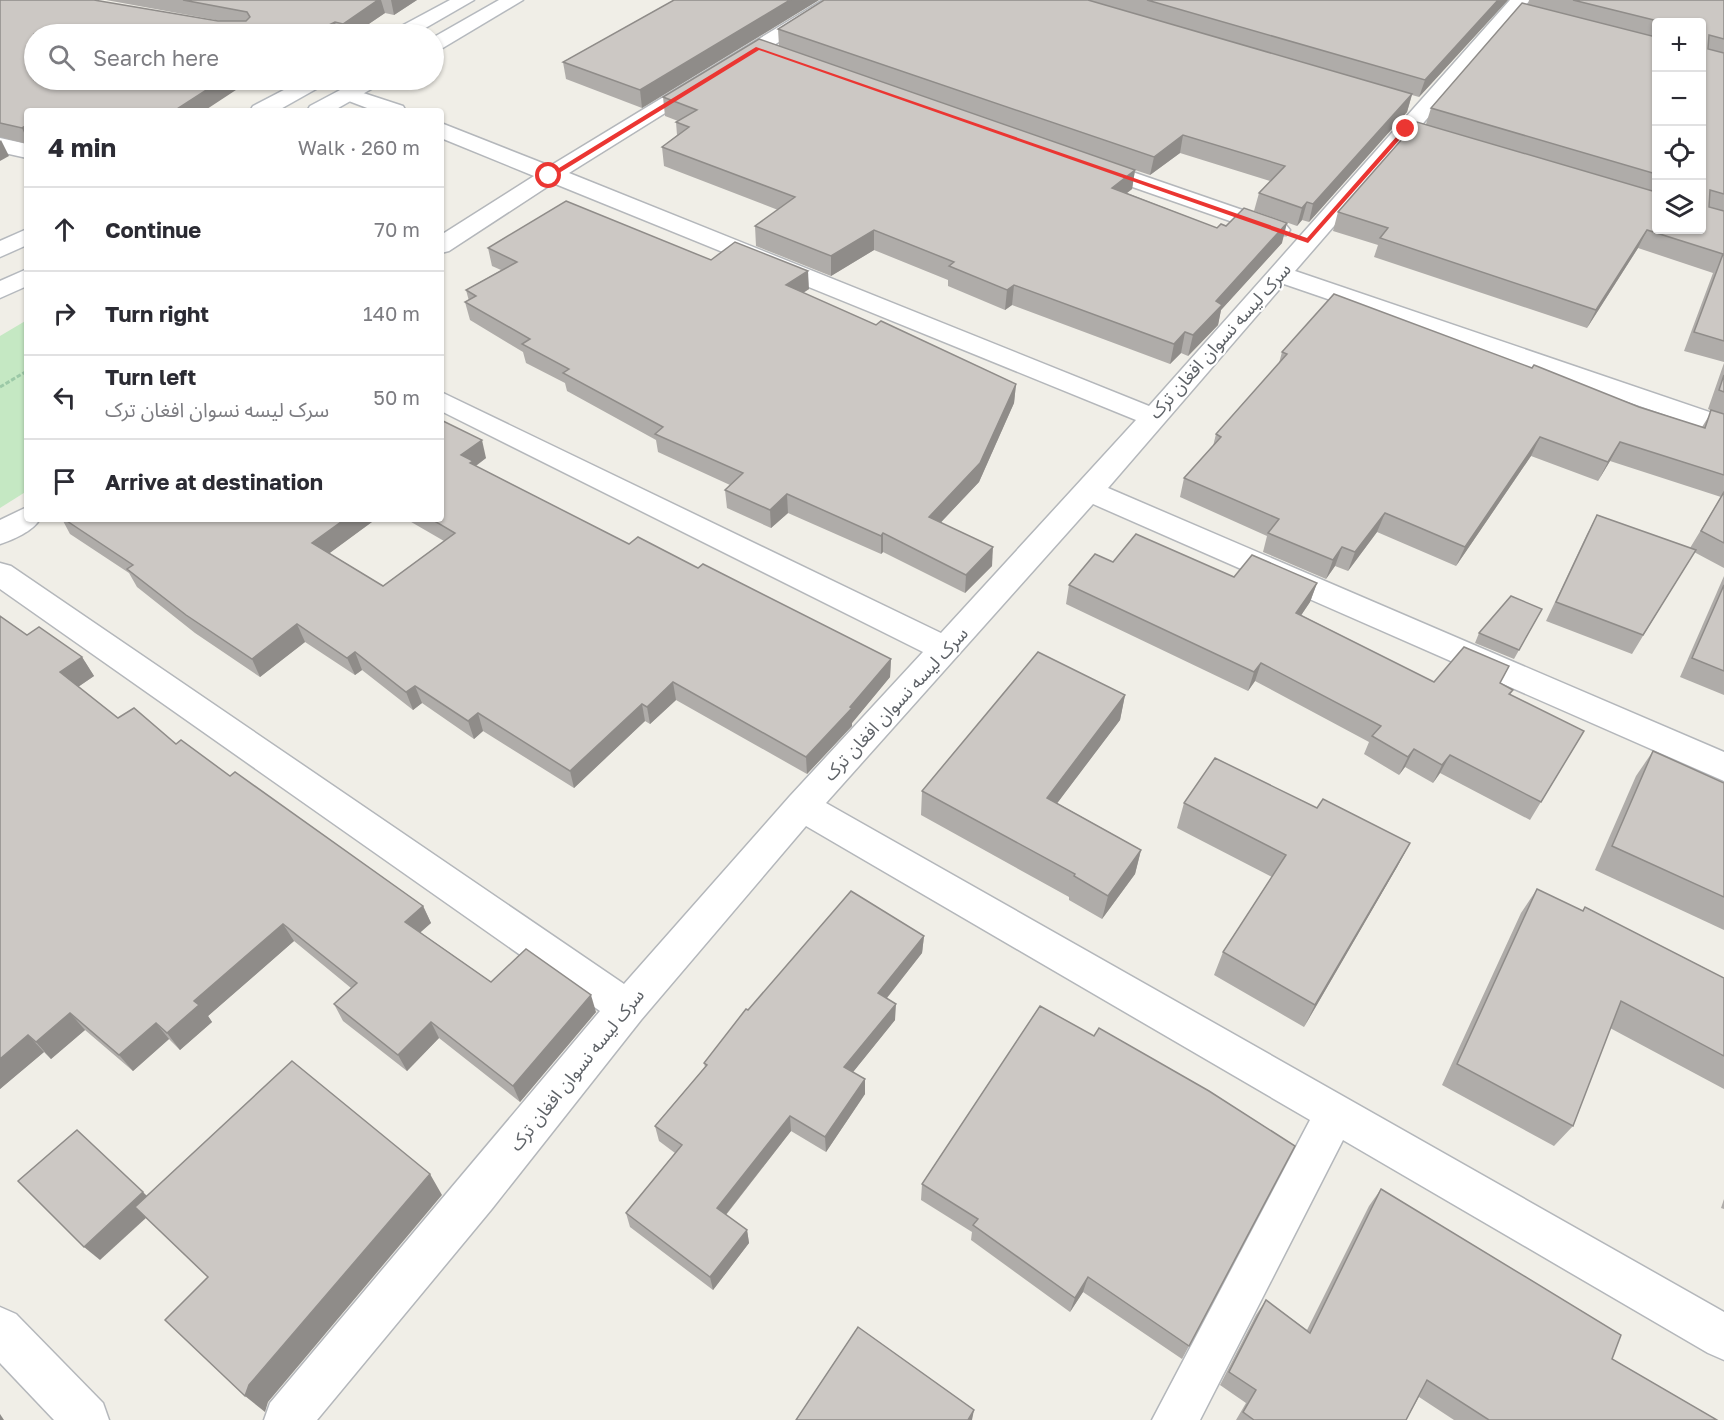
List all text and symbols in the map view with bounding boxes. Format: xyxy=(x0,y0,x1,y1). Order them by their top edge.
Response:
map controls xyxy=(1652,18,1706,234)
button: + xyxy=(1652,18,1706,72)
search box xyxy=(24,24,444,90)
icon: search xyxy=(45,41,78,74)
text: Search here xyxy=(93,44,219,71)
button: − xyxy=(1652,72,1706,126)
route end xyxy=(1392,115,1418,141)
button: locate xyxy=(1652,126,1706,180)
text: 4 min xyxy=(48,132,116,163)
text: Walk · 260 m xyxy=(298,135,420,159)
route start xyxy=(535,162,561,188)
button: layers xyxy=(1652,180,1706,234)
icon: ahead xyxy=(48,213,81,246)
text: Continue xyxy=(105,216,201,243)
text: 70 m xyxy=(374,217,420,241)
street label: سرک لیسه نسوان افغان‌ ترک xyxy=(1144,258,1296,423)
icon: right xyxy=(48,297,81,330)
text: Turn right xyxy=(105,300,209,327)
text: 140 m xyxy=(363,301,420,325)
text: Turn left xyxy=(105,363,196,390)
icon: left xyxy=(48,381,81,414)
text: 50 m xyxy=(373,385,420,409)
text: سرک لیسه نسوان افغان‌ ترک xyxy=(105,397,329,421)
icon: arrive xyxy=(48,465,81,498)
text: Arrive at destination xyxy=(105,468,323,495)
street label: سرک لیسه نسوان افغان‌ ترک xyxy=(818,622,973,785)
street label: سرک لیسه نسوان افغان‌ ترک xyxy=(504,984,649,1155)

